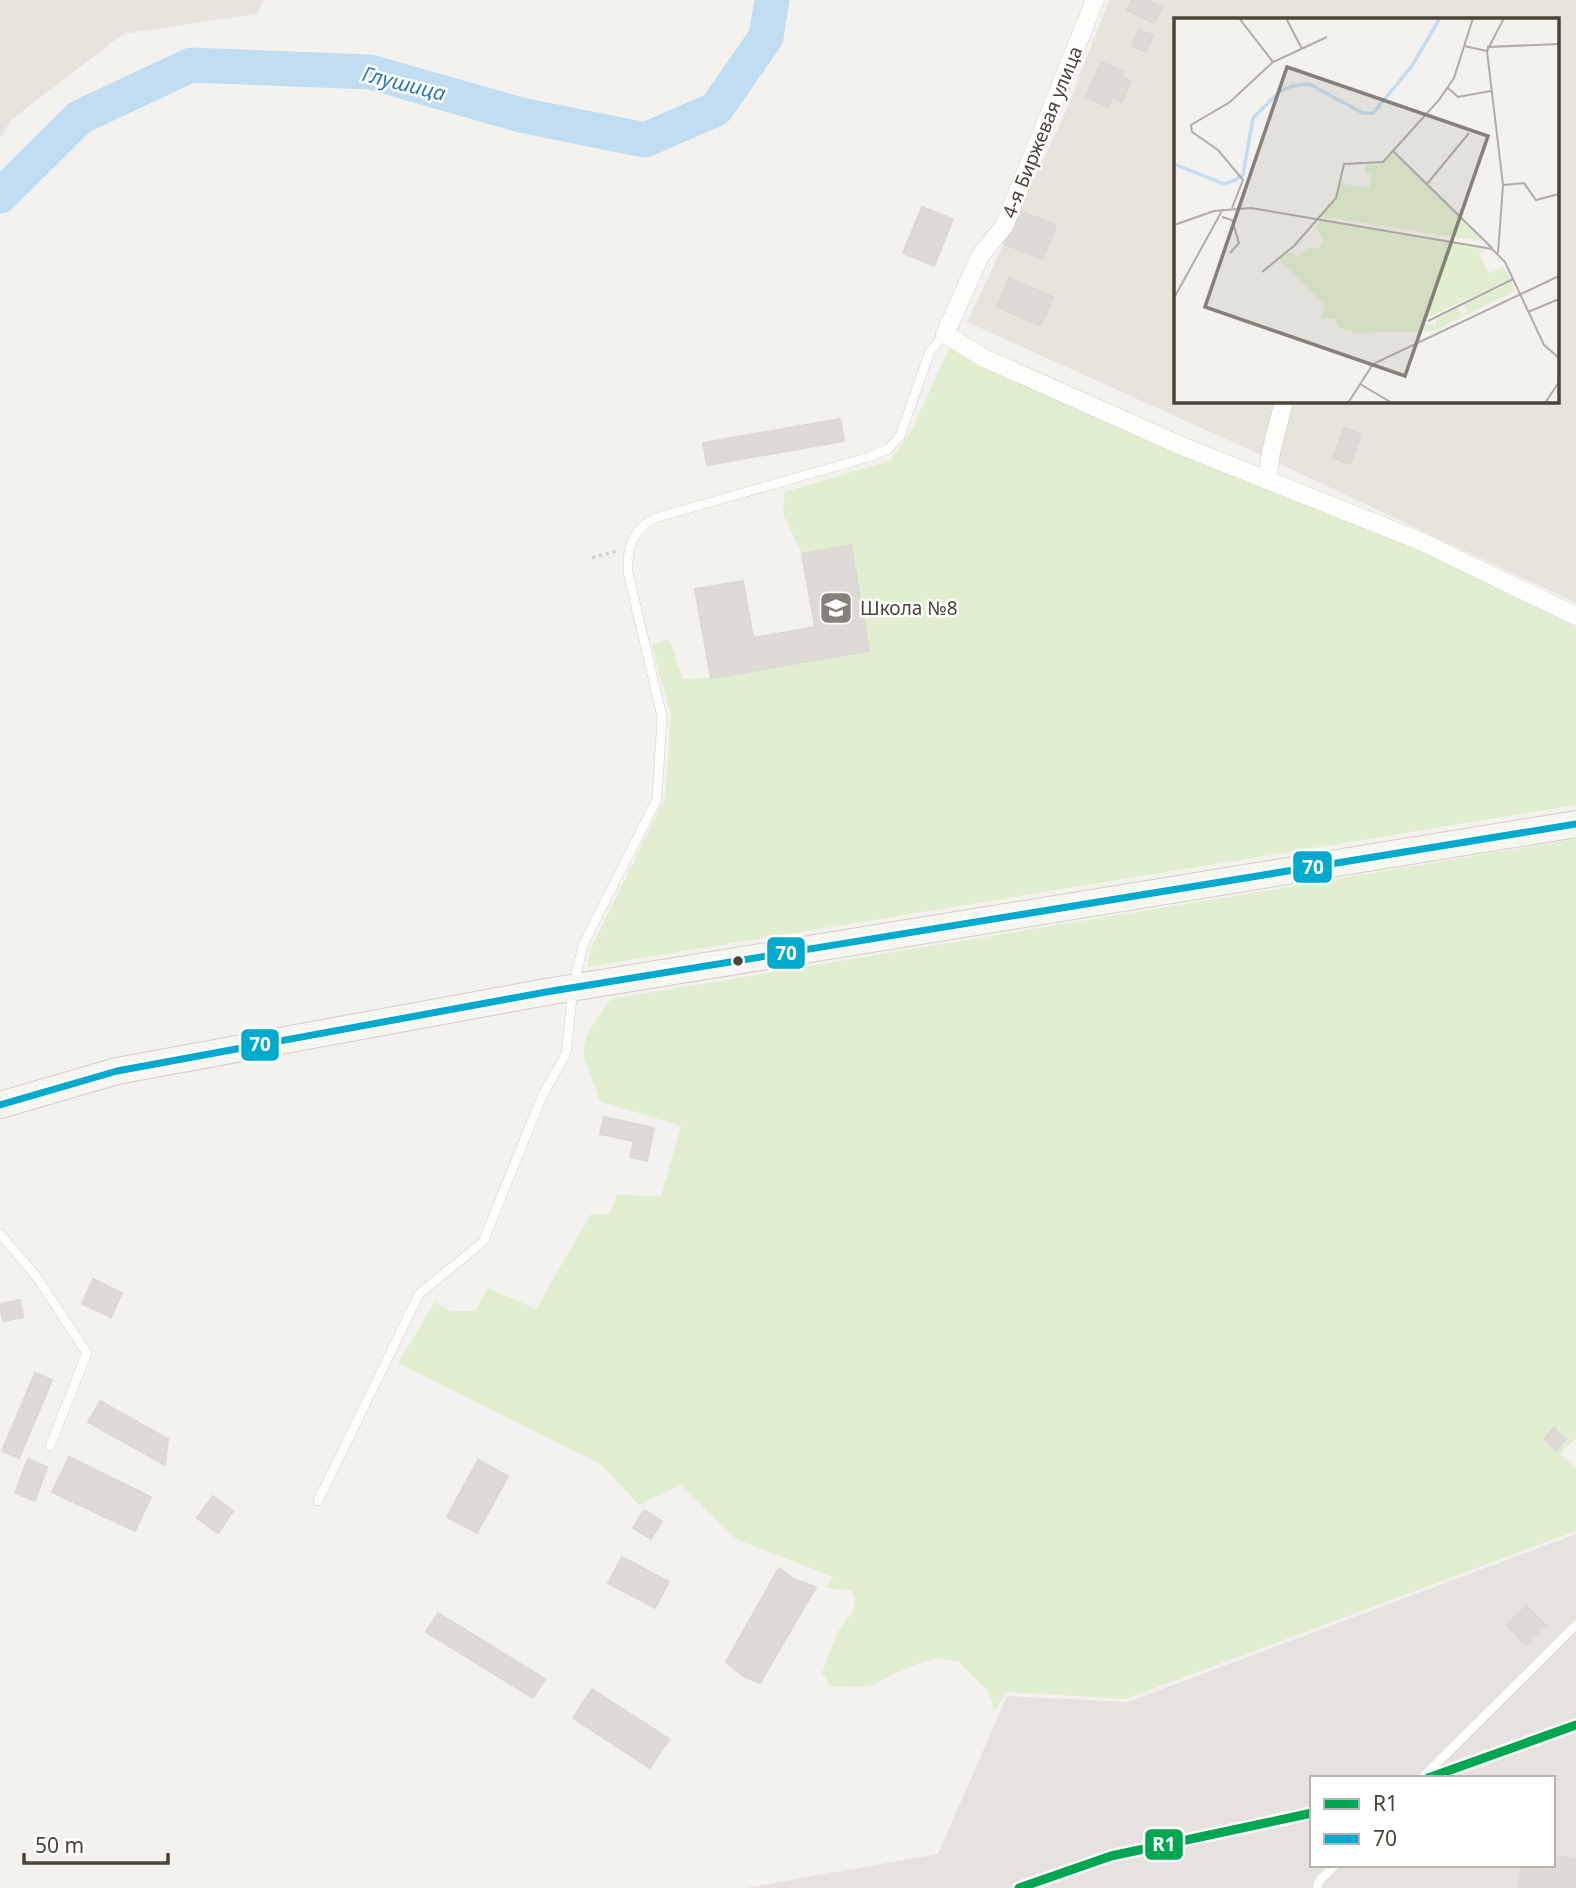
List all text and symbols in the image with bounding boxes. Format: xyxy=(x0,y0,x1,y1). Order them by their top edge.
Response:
inset map xyxy=(1174,18,1558,402)
street label: 4-я Биржевая улица xyxy=(996,42,1088,222)
water label: Глушица xyxy=(360,59,449,107)
school or university icon: Школа №8 xyxy=(817,589,855,627)
place label: Школа №8 xyxy=(860,595,958,621)
line badge: 70 xyxy=(1292,850,1333,884)
text: 70 xyxy=(1302,854,1324,880)
line badge: 70 xyxy=(766,936,806,970)
text: 70 xyxy=(775,940,797,966)
unlabelled marker xyxy=(731,954,745,968)
line badge: 70 xyxy=(240,1028,280,1062)
text: 70 xyxy=(249,1031,271,1057)
legend xyxy=(1310,1776,1555,1867)
text: R1 xyxy=(1373,1789,1398,1817)
scale bar xyxy=(24,1822,168,1866)
text: 70 xyxy=(1373,1824,1397,1852)
line badge: R1 xyxy=(1144,1828,1184,1861)
text: 50 m xyxy=(35,1831,84,1859)
text: R1 xyxy=(1152,1831,1176,1857)

